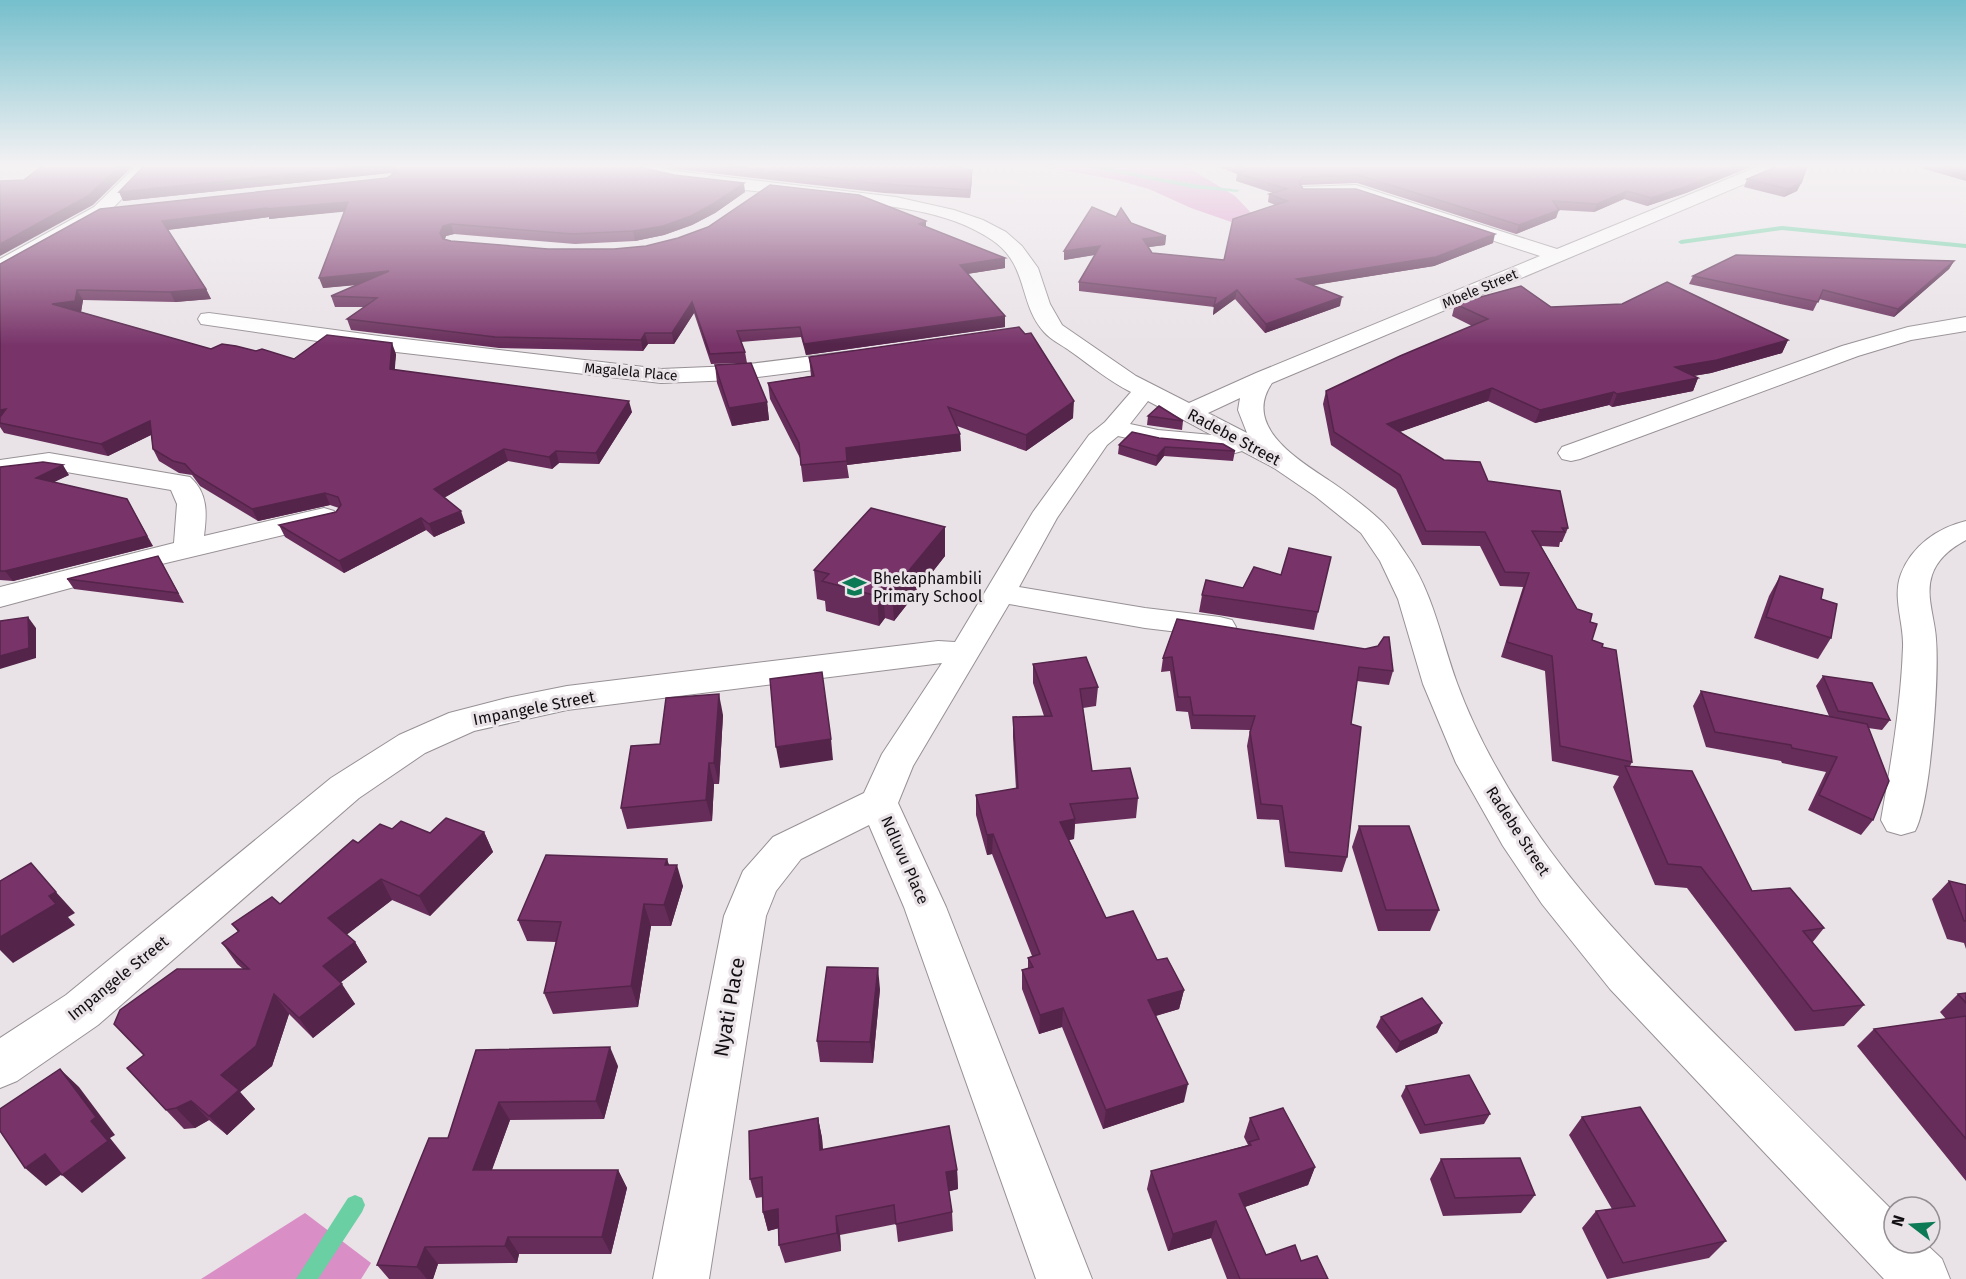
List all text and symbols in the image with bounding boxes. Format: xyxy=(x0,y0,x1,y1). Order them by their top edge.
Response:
street label: Mbele Street xyxy=(1440,265,1521,312)
street label: Magalela Place xyxy=(584,359,678,385)
street label: Radebe Street xyxy=(1184,405,1284,470)
place label: Bhekaphambili Primary School xyxy=(873,569,983,606)
school or university icon: Bhekaphambili Primary School xyxy=(842,574,868,600)
street label: Impangele Street xyxy=(472,687,597,729)
street label: Radebe Street xyxy=(1482,783,1554,879)
street label: Ndluvu Place xyxy=(877,813,933,907)
street label: Impangele Street xyxy=(64,932,172,1024)
street label: Nyati Place xyxy=(708,956,750,1058)
north arrow xyxy=(1882,1195,1942,1255)
text: N xyxy=(1887,1213,1909,1229)

